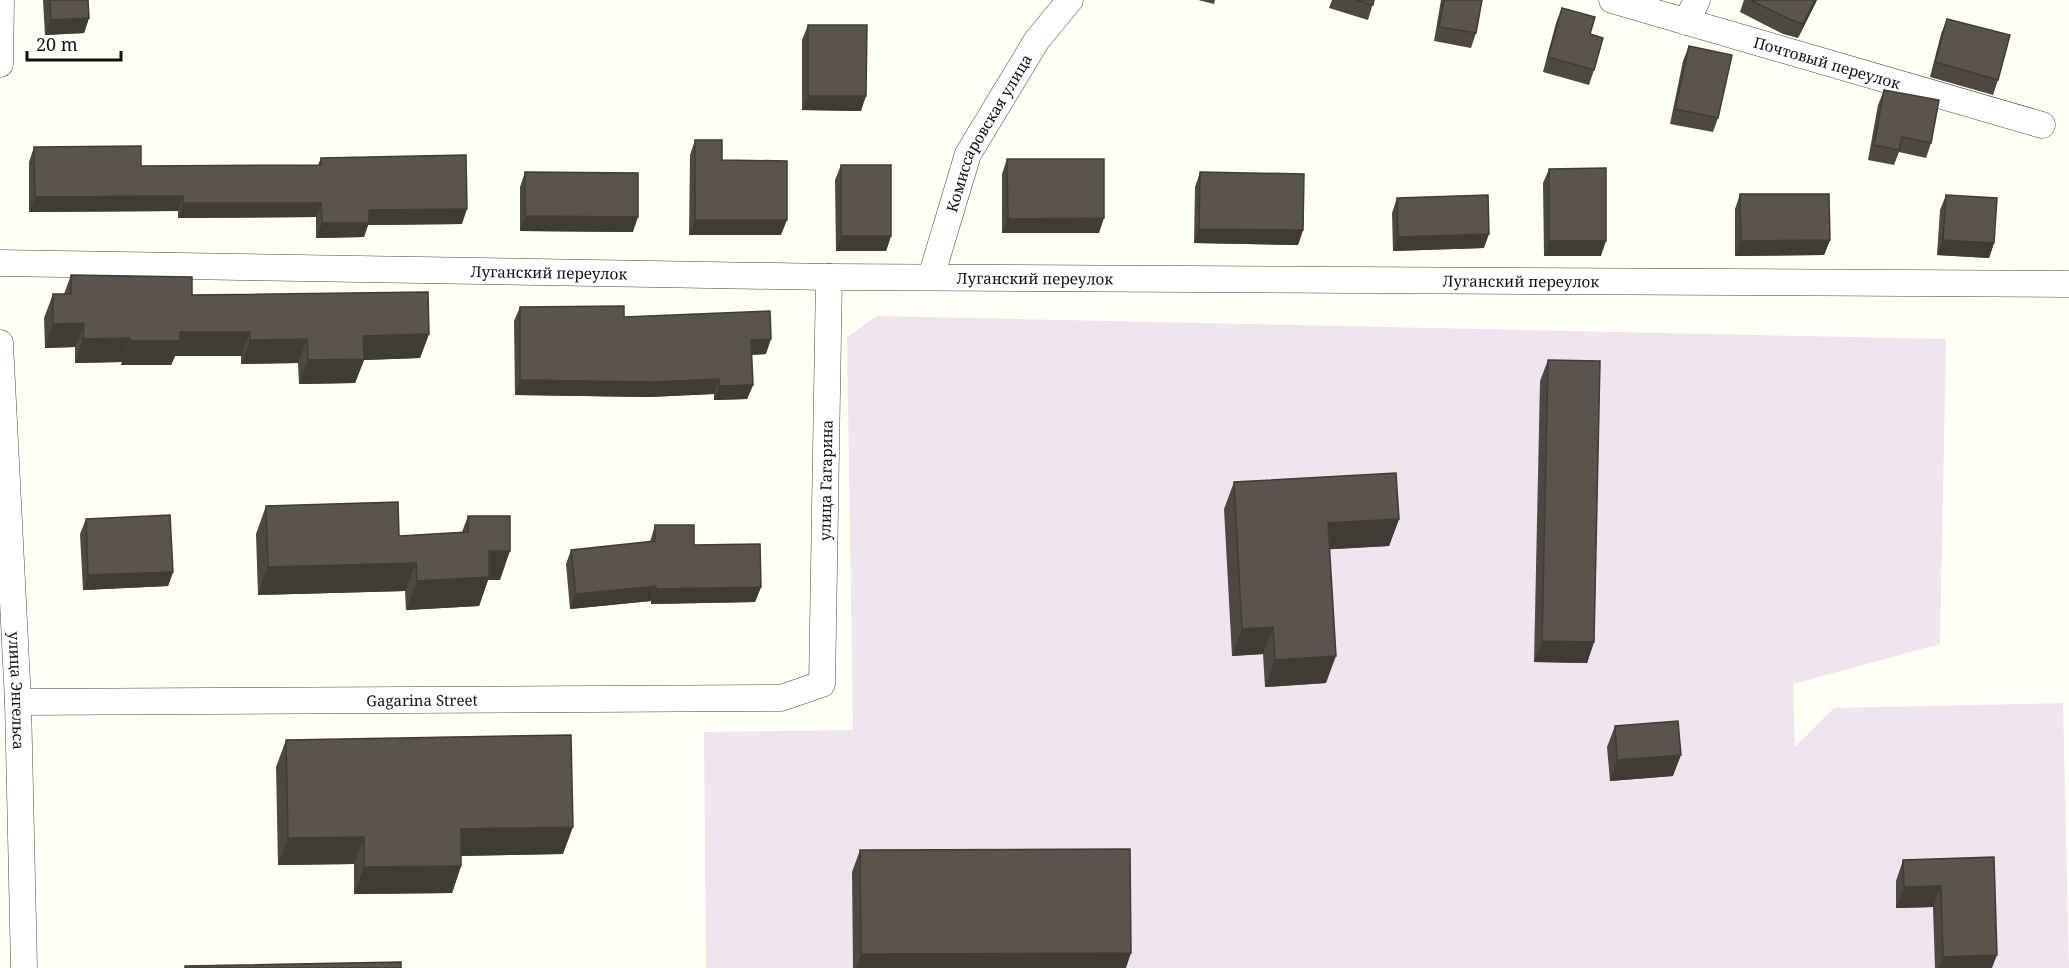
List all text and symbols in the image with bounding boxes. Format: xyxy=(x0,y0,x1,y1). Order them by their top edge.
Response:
scale bar xyxy=(27,24,122,62)
text: 20 m xyxy=(36,32,78,56)
street label: Почтовый переулок xyxy=(1751,32,1903,93)
street label: Комиссаровская улица xyxy=(941,50,1036,214)
street label: Луганский переулок xyxy=(470,261,628,284)
street label: Луганский переулок xyxy=(957,268,1113,289)
street label: Луганский переулок xyxy=(1443,270,1599,291)
street label: улица Гагарина xyxy=(814,420,837,541)
street label: улица Энгельса xyxy=(4,631,29,750)
street label: Gagarina Street xyxy=(366,690,478,710)

